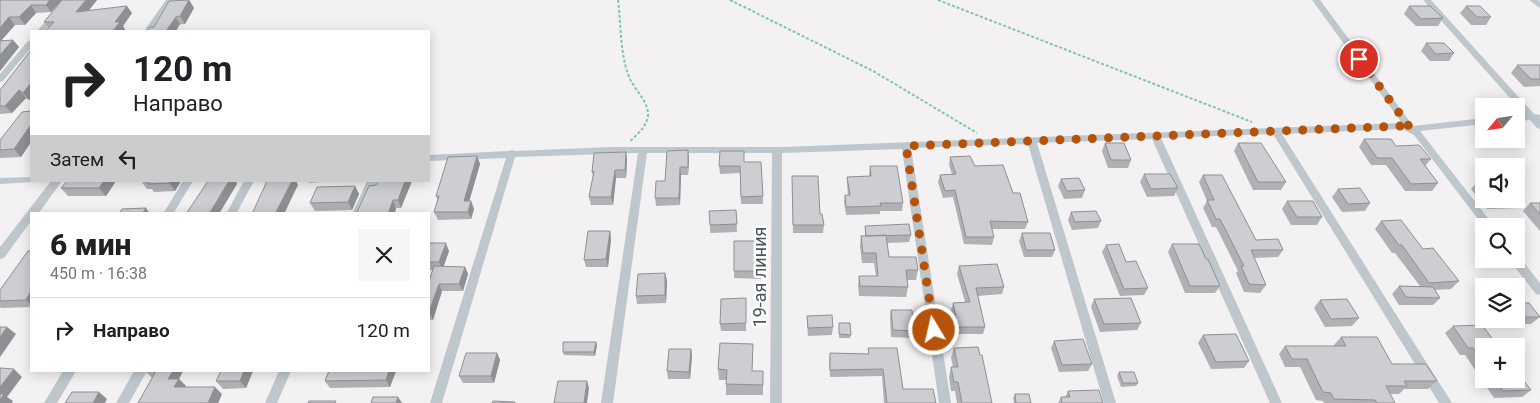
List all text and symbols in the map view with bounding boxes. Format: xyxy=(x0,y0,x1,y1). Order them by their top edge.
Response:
pin xyxy=(1338,38,1380,80)
icon: arrive xyxy=(1345,45,1373,73)
text: 120 m xyxy=(133,49,232,90)
icon: right xyxy=(50,50,115,115)
text: Направо xyxy=(133,91,223,116)
north arrow xyxy=(1475,98,1525,148)
map controls xyxy=(1475,98,1525,388)
icon: left xyxy=(114,145,142,173)
text: Затем xyxy=(50,148,104,171)
button: sound xyxy=(1475,158,1525,208)
button: search xyxy=(1475,218,1525,268)
text: 6 мин xyxy=(50,227,131,262)
street label: 19-ая линия xyxy=(749,227,770,327)
button: close xyxy=(358,229,410,281)
text: 450 m · 16:38 xyxy=(50,264,147,283)
button: layers xyxy=(1475,278,1525,328)
position arrow xyxy=(907,303,959,355)
icon: right xyxy=(50,316,78,344)
text: Направо xyxy=(93,319,170,342)
text: 120 m xyxy=(357,319,410,342)
button: + xyxy=(1475,338,1525,388)

